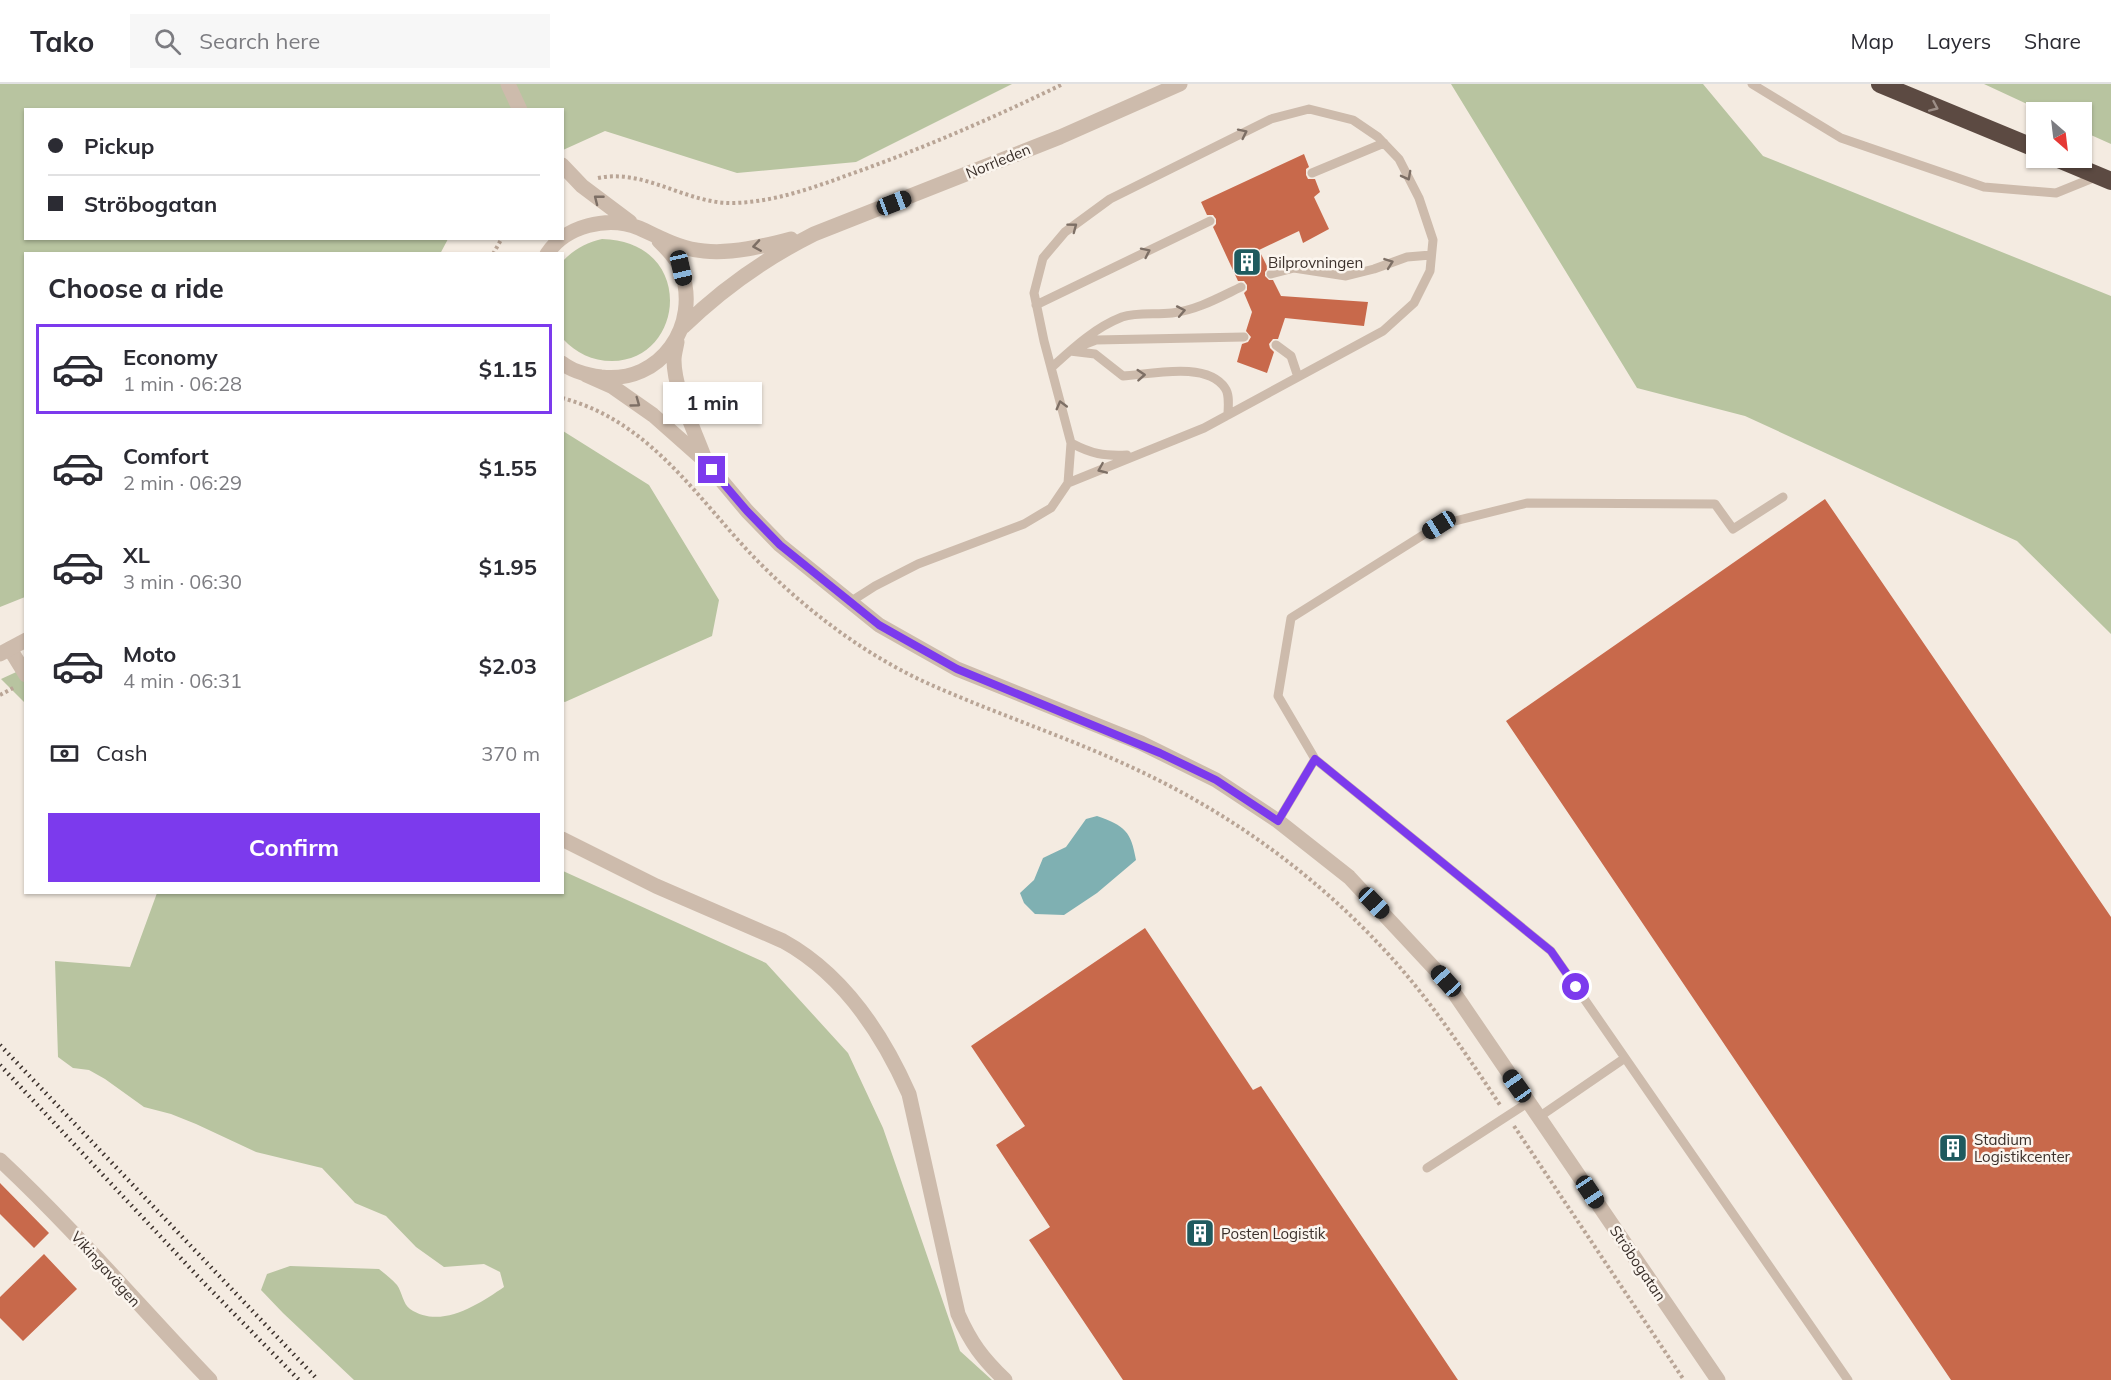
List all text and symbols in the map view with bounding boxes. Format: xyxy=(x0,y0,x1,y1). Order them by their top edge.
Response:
search box xyxy=(130,14,550,68)
text: Tako xyxy=(30,24,94,59)
icon: search xyxy=(151,25,184,58)
text: Search here xyxy=(199,27,320,55)
text: Map xyxy=(1851,28,1894,54)
text: Layers xyxy=(1927,28,1991,54)
text: Share xyxy=(2024,28,2081,54)
one-way arrow xyxy=(1928,100,1939,112)
north arrow xyxy=(2026,102,2092,168)
map controls xyxy=(2026,102,2092,168)
one-way arrow xyxy=(1237,129,1247,140)
text: Pickup xyxy=(84,132,154,160)
street label: Norrleden xyxy=(963,139,1033,183)
one-way arrow xyxy=(1400,169,1412,180)
car xyxy=(874,188,914,218)
text: Ströbogatan xyxy=(84,190,217,218)
one-way arrow xyxy=(593,195,604,206)
one-way arrow xyxy=(1066,223,1077,234)
one-way arrow xyxy=(753,240,762,252)
building icon: Bilprovningen xyxy=(1231,246,1263,278)
car xyxy=(668,248,694,288)
one-way arrow xyxy=(1139,248,1150,260)
place label: Bilprovningen xyxy=(1268,253,1363,272)
one-way arrow xyxy=(1383,258,1394,271)
text: Choose a ride xyxy=(48,271,224,305)
one-way arrow xyxy=(1176,305,1186,318)
icon: car xyxy=(51,342,105,396)
text: Economy xyxy=(123,343,218,371)
text: $1.15 xyxy=(479,355,537,383)
one-way arrow xyxy=(1137,368,1146,381)
text: 1 min · 06:28 xyxy=(123,371,242,396)
callout: 1 min xyxy=(662,383,762,425)
text: 1 min xyxy=(686,390,739,415)
one-way arrow xyxy=(630,396,641,407)
one-way arrow xyxy=(1055,400,1068,410)
icon: car xyxy=(51,441,105,495)
text: Comfort xyxy=(123,442,209,470)
text: $1.55 xyxy=(479,454,537,482)
route end xyxy=(698,456,725,483)
one-way arrow xyxy=(1097,462,1108,474)
text: 2 min · 06:29 xyxy=(123,470,242,495)
car xyxy=(1419,508,1459,542)
icon: car xyxy=(51,540,105,594)
text: XL xyxy=(123,541,150,569)
text: $1.95 xyxy=(479,553,537,581)
text: 3 min · 06:30 xyxy=(123,569,242,594)
icon: car xyxy=(51,639,105,693)
text: Moto xyxy=(123,640,176,668)
text: $2.03 xyxy=(479,652,537,680)
text: 4 min · 06:31 xyxy=(123,668,242,693)
icon: cash xyxy=(48,737,81,770)
text: Cash xyxy=(96,739,148,767)
text: 370 m xyxy=(481,741,540,766)
button: Confirm xyxy=(48,813,540,882)
car xyxy=(1355,884,1393,922)
car xyxy=(1427,962,1465,1000)
route start xyxy=(1562,973,1589,1000)
car xyxy=(1499,1066,1535,1106)
place label: Stadium Logistikcenter xyxy=(1974,1130,2071,1166)
building icon: Stadium Logistikcenter xyxy=(1937,1132,1969,1164)
car xyxy=(1572,1172,1608,1212)
building icon: Posten Logistik xyxy=(1184,1217,1216,1249)
street label: Ströbogatan xyxy=(1606,1222,1670,1304)
place label: Posten Logistik xyxy=(1221,1224,1326,1243)
street label: Vikingavägen xyxy=(67,1227,145,1311)

